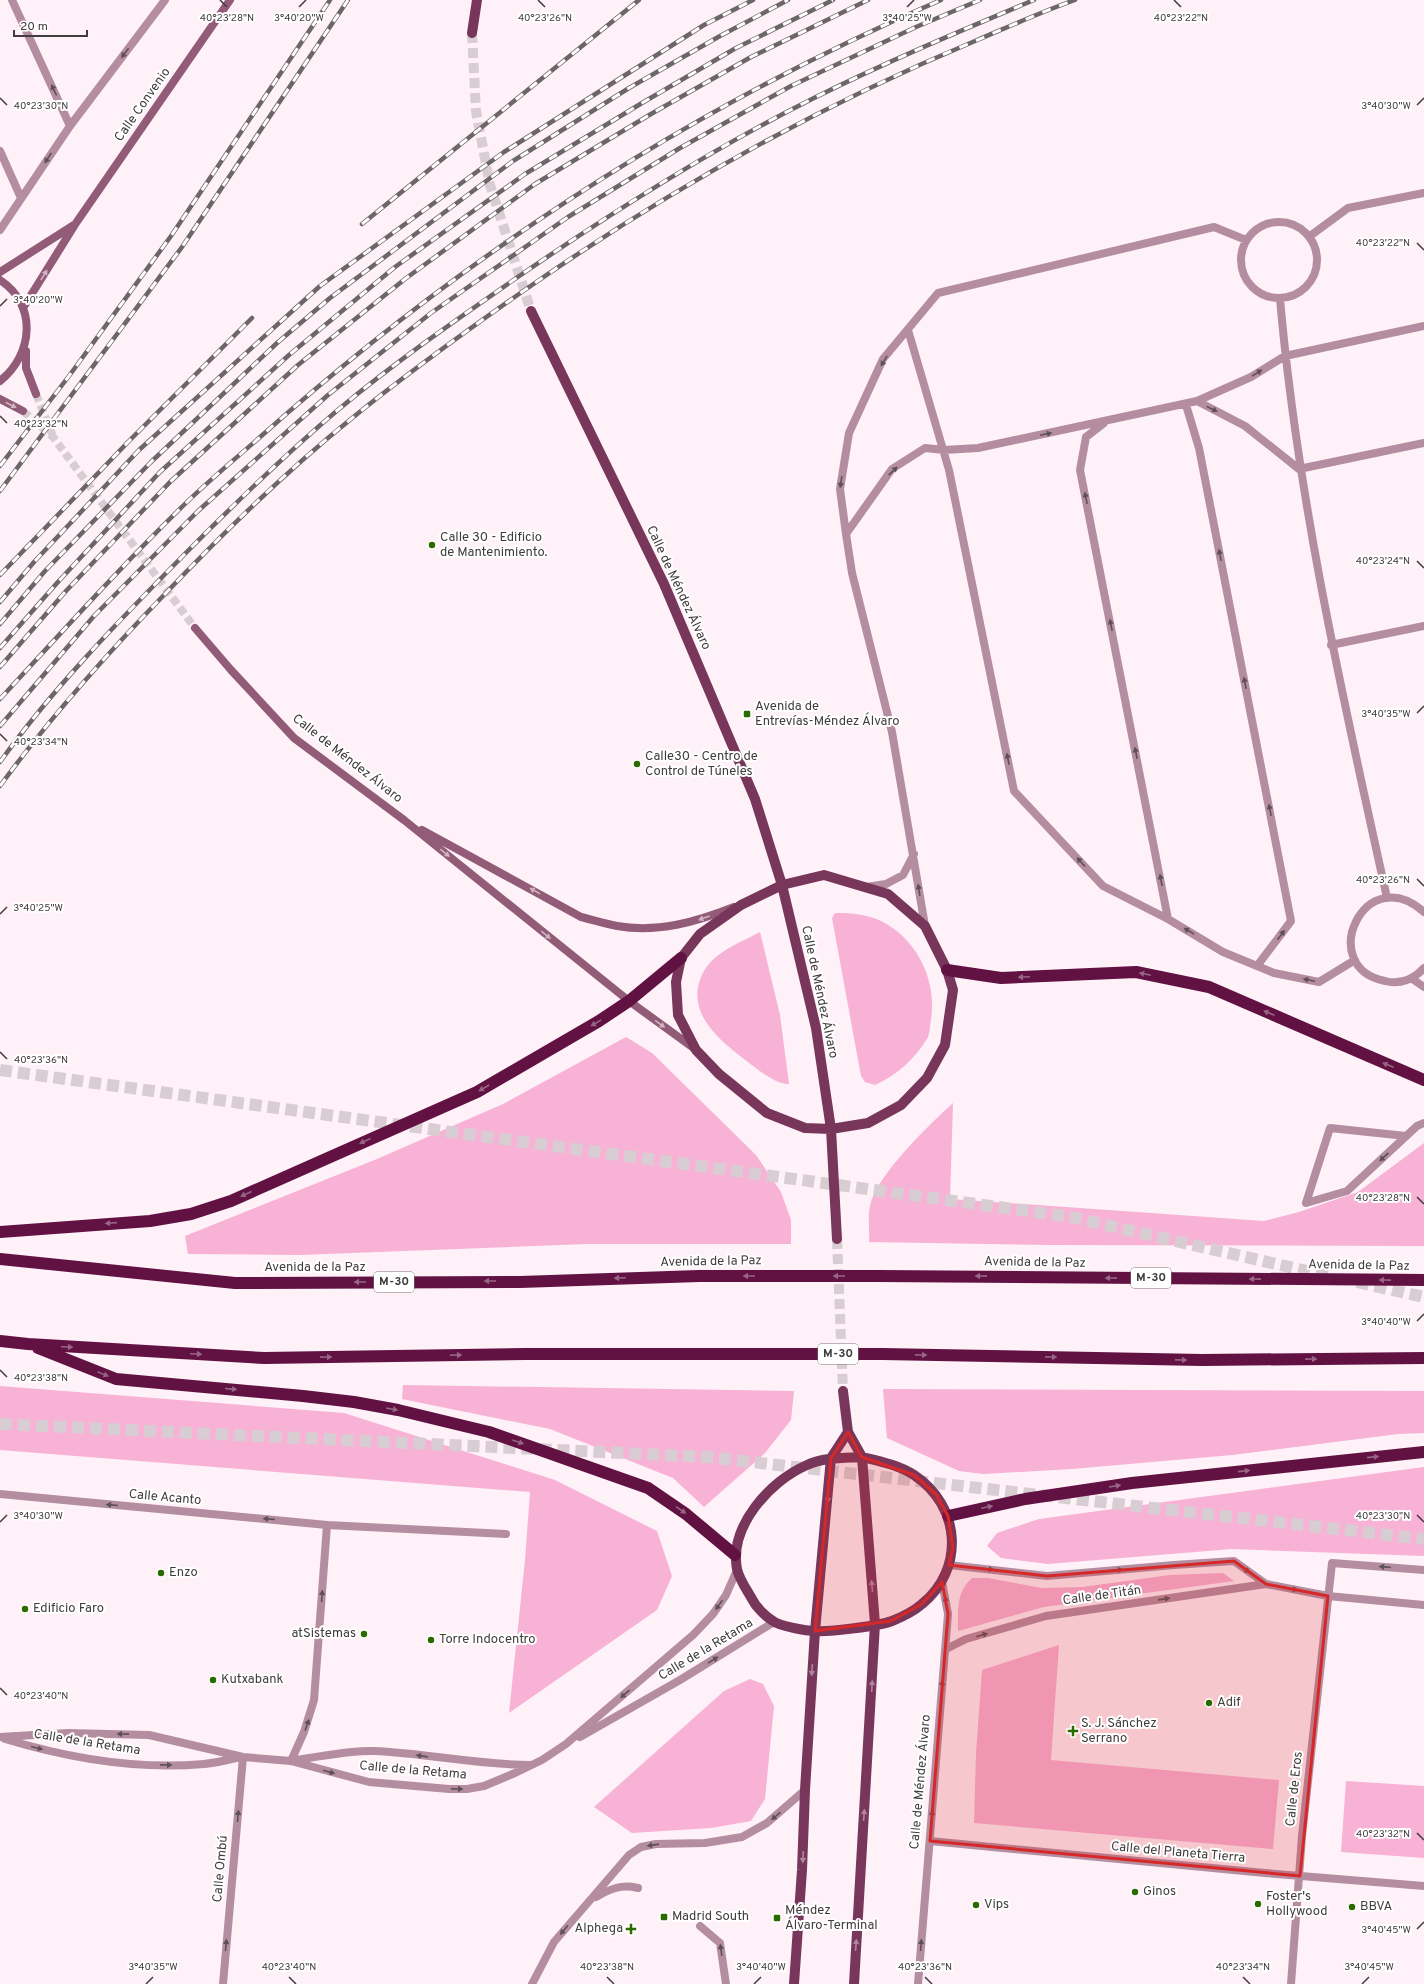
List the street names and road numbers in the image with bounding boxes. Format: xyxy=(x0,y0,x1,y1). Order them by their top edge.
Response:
street label: Calle Convenio xyxy=(112,65,174,145)
street label: Calle de Méndez Álvaro xyxy=(642,522,716,653)
street label: Calle de Méndez Álvaro xyxy=(289,709,406,807)
street label: Calle de Méndez Álvaro xyxy=(797,924,843,1060)
street label: Avenida de la Paz xyxy=(660,1253,762,1271)
street label: Avenida de la Paz xyxy=(984,1254,1086,1272)
street label: Avenida de la Paz xyxy=(1308,1257,1410,1275)
street label: Avenida de la Paz xyxy=(264,1260,366,1276)
road number: M-30 xyxy=(1131,1268,1171,1288)
road number: M-30 xyxy=(374,1272,414,1292)
road number: M-30 xyxy=(818,1344,858,1364)
street label: Calle Acanto xyxy=(128,1487,202,1509)
street label: Calle de Titán xyxy=(1062,1583,1142,1609)
street label: Calle de la Retama xyxy=(656,1615,756,1685)
street label: Calle de Méndez Álvaro xyxy=(905,1714,935,1850)
street label: Calle de la Retama xyxy=(33,1727,141,1759)
street label: Calle de Eros xyxy=(1283,1751,1307,1827)
street label: Calle de la Retama xyxy=(359,1758,467,1784)
street label: Calle Ombú xyxy=(210,1835,232,1903)
street label: Calle del Planeta Tierra xyxy=(1110,1839,1246,1867)

